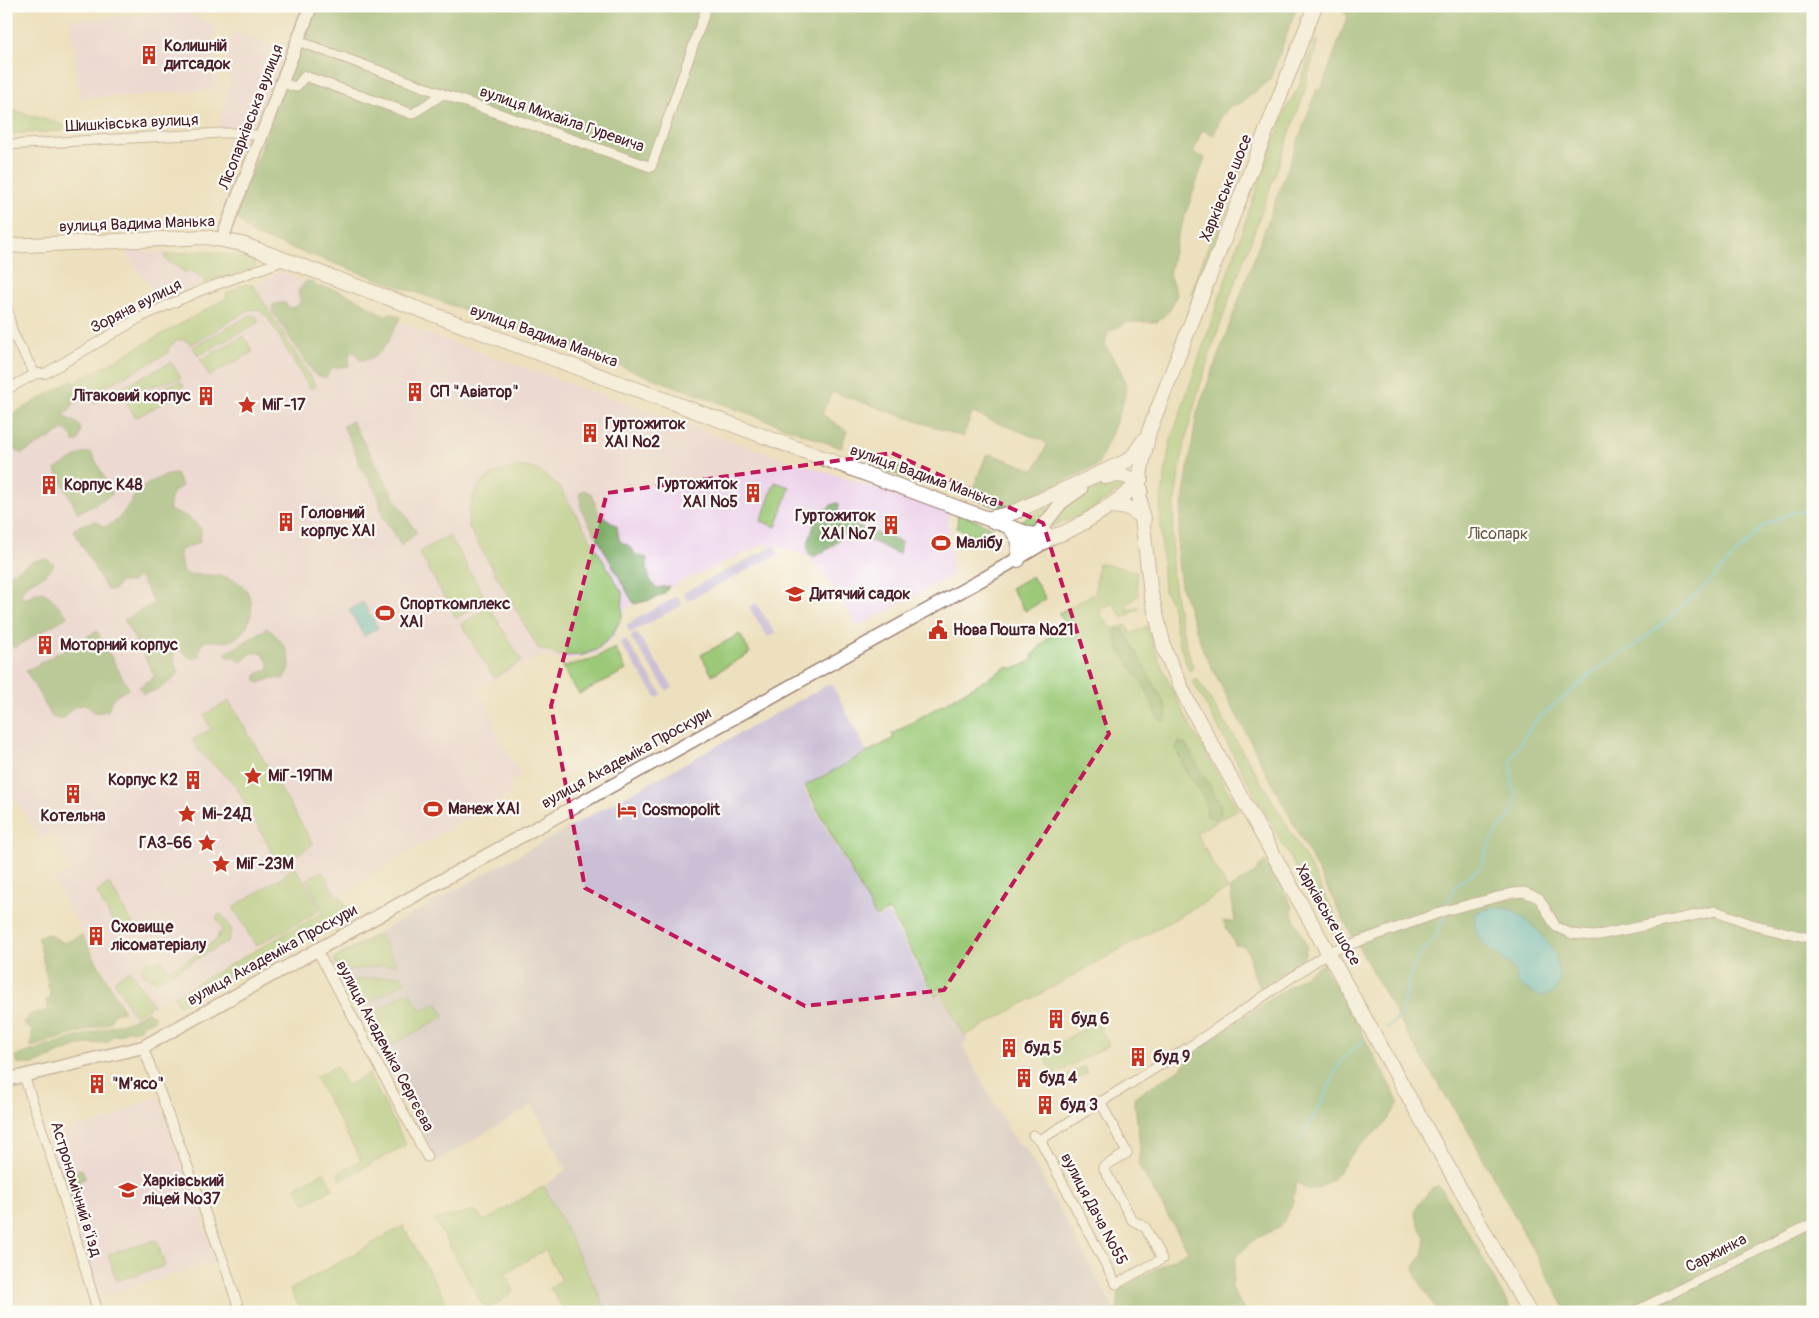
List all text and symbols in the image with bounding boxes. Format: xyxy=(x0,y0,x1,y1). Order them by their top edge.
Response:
place label: Колишній дитсадок xyxy=(163,36,231,74)
street label: Лісопарківська вулиця xyxy=(214,42,288,193)
building icon: Колишній дитсадок xyxy=(138,44,160,66)
street label: вулиця Михайла Гуревича xyxy=(477,81,647,157)
street label: Шишківська вулиця xyxy=(65,110,199,136)
street label: Харківське шосе xyxy=(1195,131,1257,244)
street label: вулиця Вадима Манька xyxy=(59,211,215,237)
street label: Зоряна вулиця xyxy=(87,274,185,338)
street label: вулиця Вадима Манька xyxy=(467,300,621,372)
building icon: СП "Авіатор" xyxy=(404,381,426,403)
place label: СП "Авіатор" xyxy=(430,382,519,402)
building icon: Літаковий корпус xyxy=(195,385,217,407)
place label: Літаковий корпус xyxy=(72,386,191,406)
place icon: МіГ-17 xyxy=(236,394,258,416)
place label: МіГ-17 xyxy=(262,395,306,415)
place label: Гуртожиток ХАІ №2 xyxy=(605,414,686,452)
building icon: Гуртожиток ХАІ №2 xyxy=(579,422,601,444)
street label: вулиця Вадима Манька xyxy=(847,440,1001,512)
building icon: Корпус К48 xyxy=(38,474,60,496)
place label: Гуртожиток ХАІ №5 xyxy=(657,474,738,512)
place label: Корпус К48 xyxy=(64,475,142,495)
building icon: Гуртожиток ХАІ №5 xyxy=(742,482,764,504)
place label: Головний корпус ХАІ xyxy=(301,503,375,541)
place label: Гуртожиток ХАІ №7 xyxy=(795,506,877,544)
building icon: Головний корпус ХАІ xyxy=(275,511,297,533)
building icon: Гуртожиток ХАІ №7 xyxy=(880,514,902,536)
park label: Лісопарк xyxy=(1467,524,1528,544)
sports icon: Малібу xyxy=(930,532,952,554)
place label: Малібу xyxy=(956,533,1002,553)
school or university icon: Дитячий садок xyxy=(784,583,806,605)
place label: Дитячий садок xyxy=(809,584,911,604)
place label: Спорткомплекс ХАІ xyxy=(400,594,510,632)
sports icon: Спорткомплекс ХАІ xyxy=(374,602,396,624)
public building icon: Нова Пошта №21 xyxy=(927,619,949,641)
place label: Нова Пошта №21 xyxy=(953,620,1074,640)
building icon: Моторний корпус xyxy=(34,634,56,656)
place label: Моторний корпус xyxy=(60,635,178,655)
street label: вулиця Академіка Проскури xyxy=(538,703,714,813)
place icon: МіГ-19ПМ xyxy=(242,765,264,787)
place label: МіГ-19ПМ xyxy=(268,766,333,786)
building icon: Корпус К2 xyxy=(182,769,204,791)
place label: Корпус К2 xyxy=(108,770,178,790)
building icon: Котельна xyxy=(62,783,84,805)
sports icon: Манеж ХАІ xyxy=(422,798,444,820)
place label: Манеж ХАІ xyxy=(448,799,520,819)
hotel icon: Cosmopolit xyxy=(616,799,638,821)
place label: Cosmopolit xyxy=(642,800,720,820)
place icon: Мі-24Д xyxy=(176,803,198,825)
place label: Мі-24Д xyxy=(202,804,252,824)
place label: Котельна xyxy=(41,806,106,826)
place icon: ГАЗ-66 xyxy=(196,832,218,854)
place label: ГАЗ-66 xyxy=(139,833,192,853)
place icon: МіГ-23М xyxy=(210,853,232,875)
place label: МіГ-23М xyxy=(236,854,294,874)
street label: Харківське шосе xyxy=(1291,861,1365,969)
street label: вулиця Академіка Проскури xyxy=(184,900,360,1010)
place label: Сховище лісоматеріалу xyxy=(110,917,206,955)
building icon: Сховище лісоматеріалу xyxy=(85,925,107,947)
street label: вулиця Академіка Сергєєва xyxy=(331,957,439,1135)
building icon: буд 6 xyxy=(1045,1008,1067,1030)
place label: буд 6 xyxy=(1071,1009,1109,1029)
building icon: буд 5 xyxy=(998,1037,1020,1059)
place label: буд 5 xyxy=(1024,1038,1062,1058)
building icon: буд 9 xyxy=(1127,1046,1149,1068)
place label: буд 9 xyxy=(1153,1047,1190,1067)
building icon: буд 4 xyxy=(1013,1067,1035,1089)
place label: буд 4 xyxy=(1039,1068,1078,1088)
building icon: "М'ясо" xyxy=(86,1073,108,1095)
place label: "М'ясо" xyxy=(112,1074,164,1094)
building icon: буд 3 xyxy=(1034,1094,1056,1116)
place label: буд 3 xyxy=(1060,1095,1098,1115)
street label: Астрономічний в'їзд xyxy=(46,1119,106,1259)
street label: вулиця Дача №55 xyxy=(1056,1150,1132,1268)
place label: Харківський ліцей №37 xyxy=(142,1171,224,1209)
school or university icon: Харківський ліцей №37 xyxy=(117,1179,139,1201)
street label: Саржинка xyxy=(1682,1229,1750,1277)

